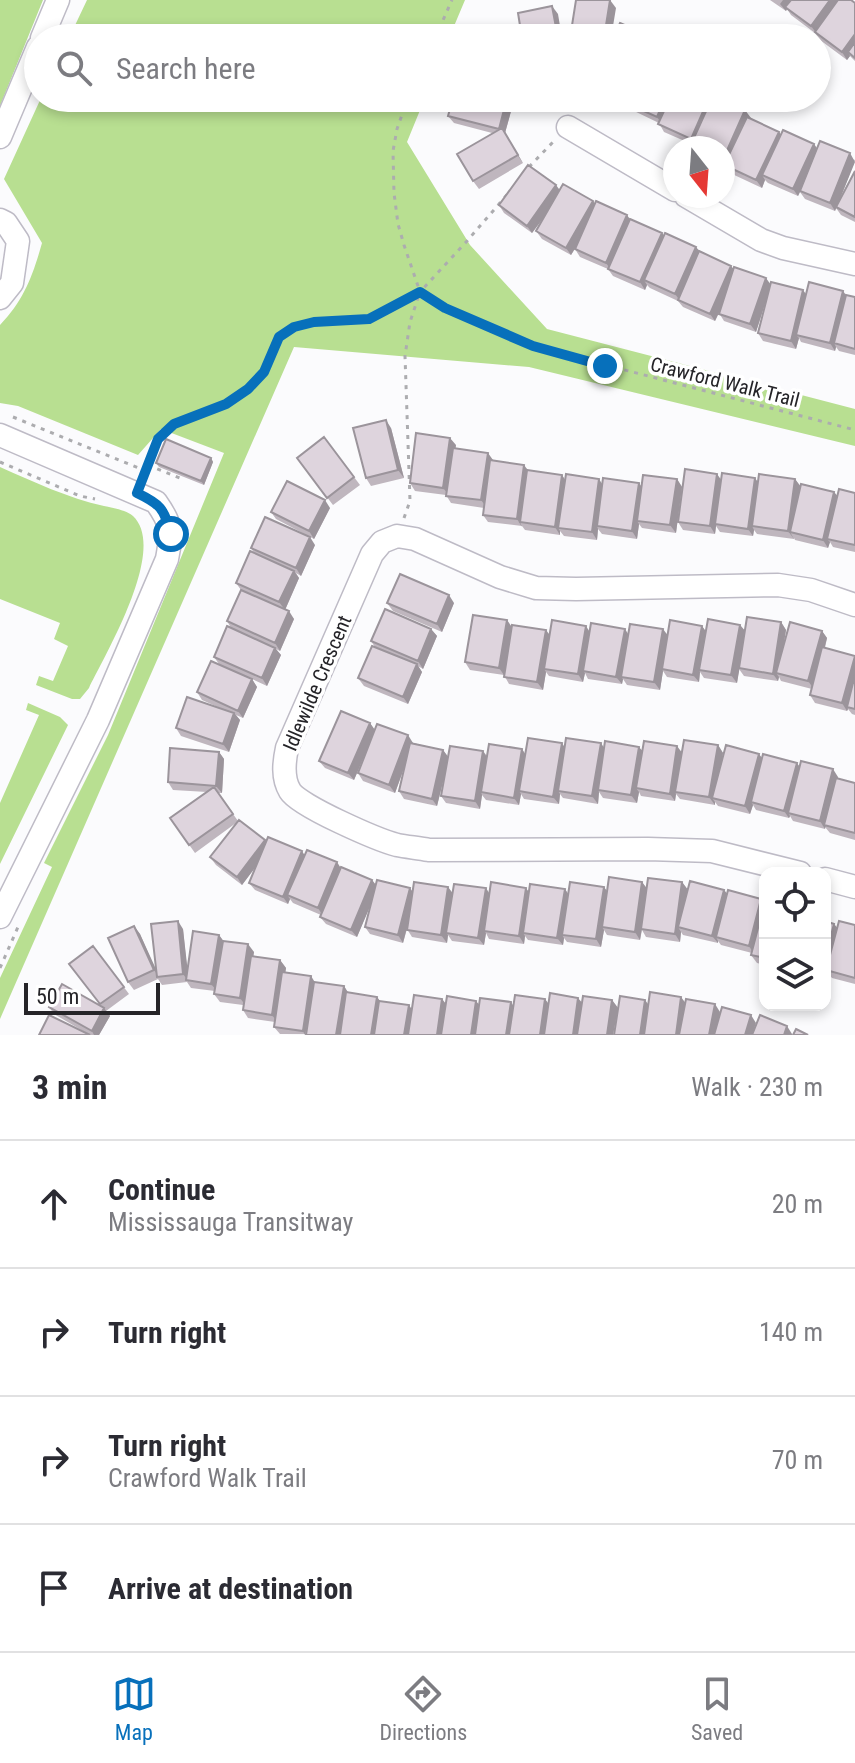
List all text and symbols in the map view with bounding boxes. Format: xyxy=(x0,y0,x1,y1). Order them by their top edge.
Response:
search box xyxy=(24,24,831,112)
icon: search xyxy=(52,46,96,90)
text: Search here xyxy=(116,51,256,86)
north arrow xyxy=(663,136,735,208)
route end xyxy=(587,348,623,384)
street label: Crawford Walk Trail xyxy=(648,352,802,412)
route start xyxy=(153,516,189,552)
street label: Idlewilde Crescent xyxy=(278,612,356,754)
map controls xyxy=(759,867,831,1011)
button: locate xyxy=(759,867,831,939)
button: layers xyxy=(759,939,831,1011)
scale bar xyxy=(24,979,160,1015)
text: 50 m xyxy=(36,984,79,1009)
text: 3 min xyxy=(32,1067,108,1107)
text: Walk · 230 m xyxy=(691,1072,823,1102)
text: Continue xyxy=(108,1172,215,1207)
icon: ahead xyxy=(32,1182,76,1226)
text: 20 m xyxy=(772,1189,823,1219)
text: Mississauga Transitway xyxy=(108,1207,353,1237)
icon: right xyxy=(32,1310,76,1354)
text: Turn right xyxy=(108,1315,226,1350)
text: 140 m xyxy=(759,1317,823,1347)
text: Turn right xyxy=(108,1428,226,1463)
icon: right xyxy=(32,1438,76,1482)
text: 70 m xyxy=(772,1445,823,1475)
text: Crawford Walk Trail xyxy=(108,1463,307,1493)
icon: arrive xyxy=(32,1566,76,1610)
text: Arrive at destination xyxy=(108,1571,353,1606)
tab: Map xyxy=(112,1672,156,1745)
tab: Directions xyxy=(379,1672,467,1745)
tab: Saved xyxy=(691,1672,743,1745)

